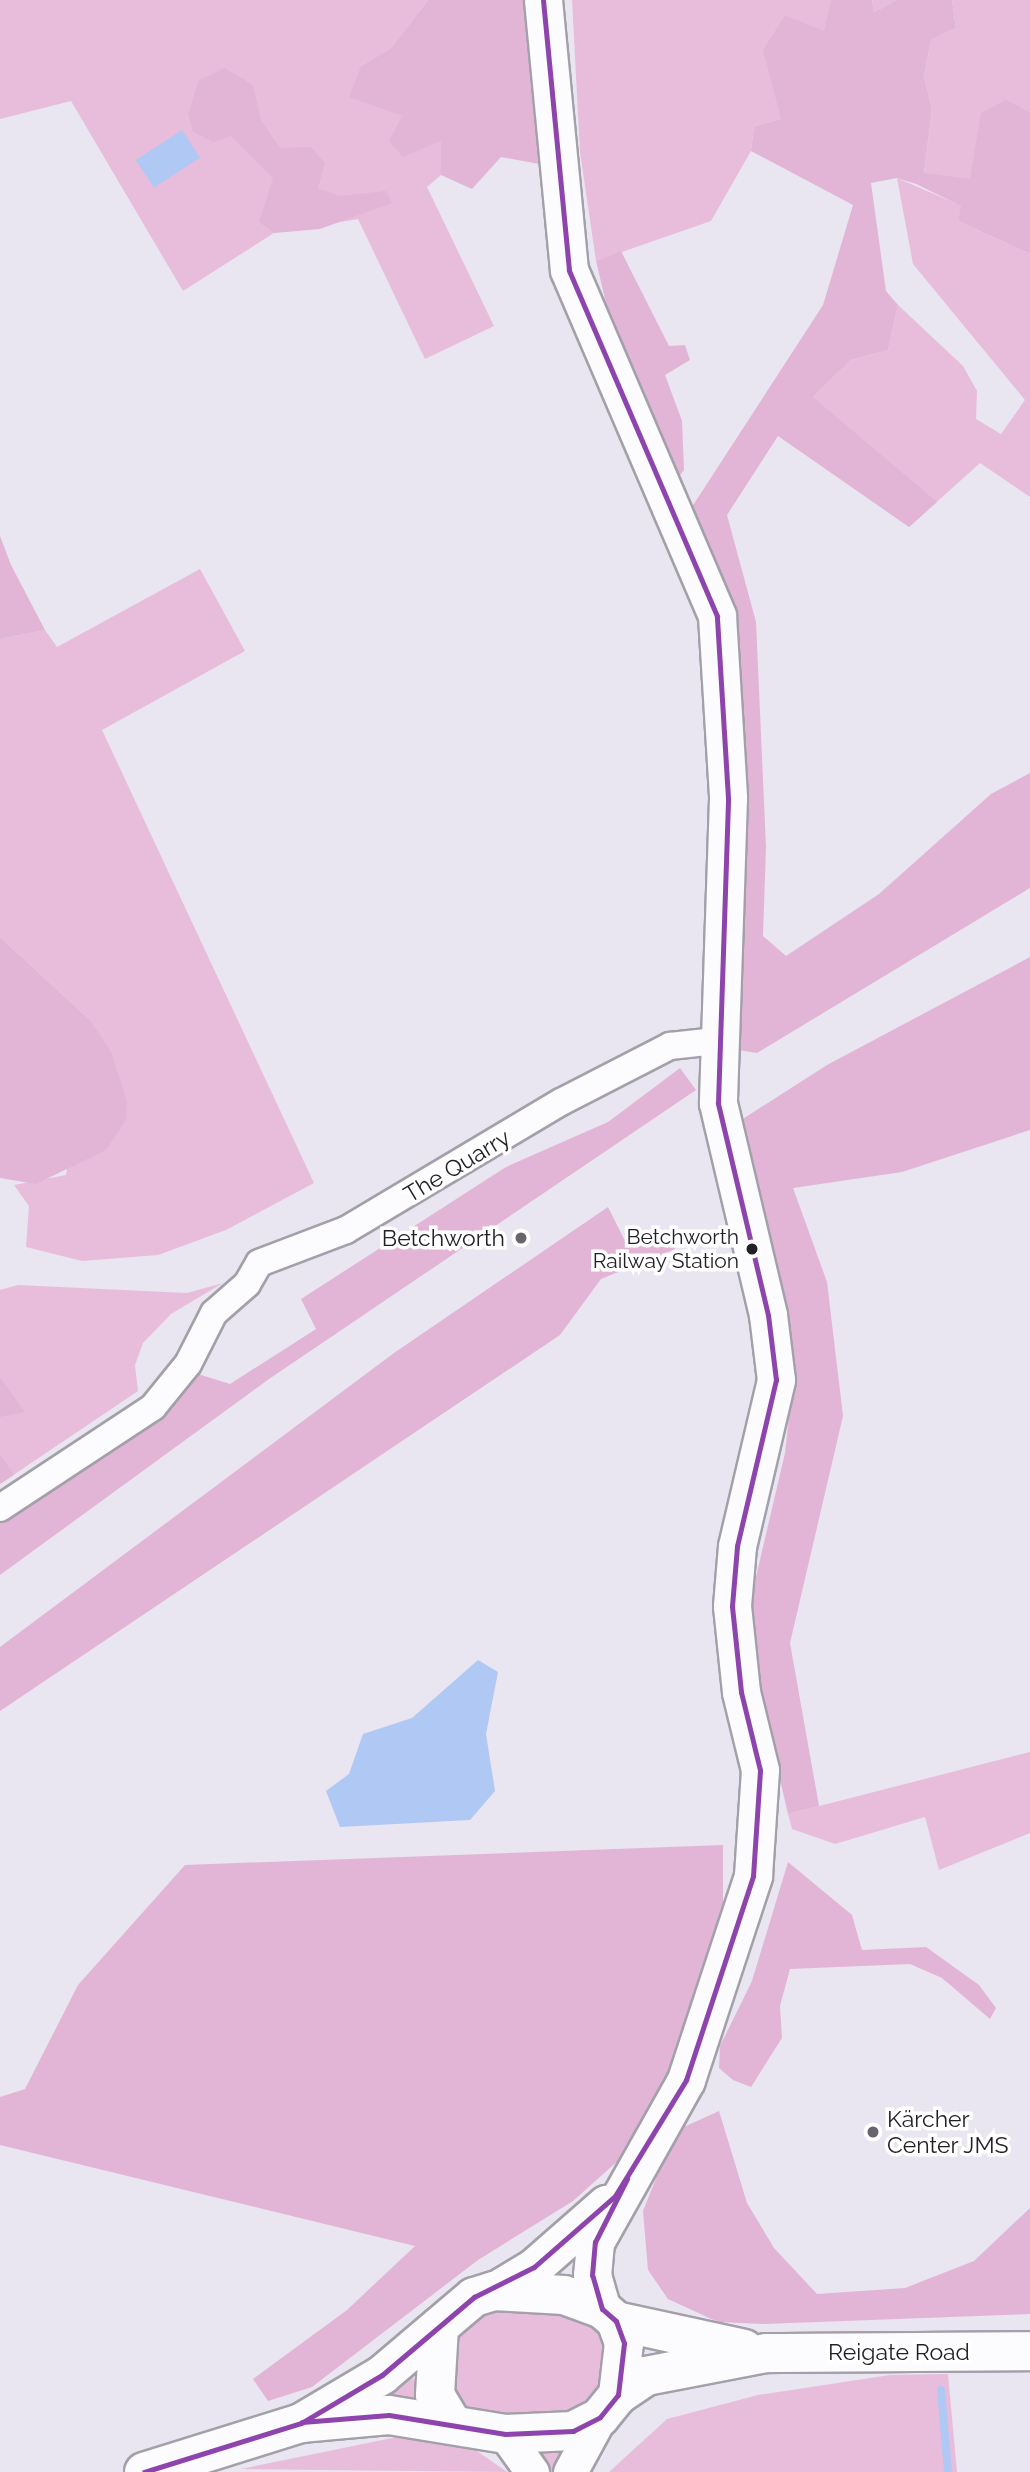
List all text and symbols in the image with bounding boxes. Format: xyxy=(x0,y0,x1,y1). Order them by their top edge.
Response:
street label: The Quarry xyxy=(399,1124,515,1208)
place label: Betchworth xyxy=(382,1224,505,1252)
place label: Betchworth Railway Station xyxy=(592,1224,739,1274)
marker: Betchworth xyxy=(511,1228,531,1248)
marker: Betchworth Railway Station xyxy=(745,1242,759,1256)
place label: Kärcher Center JMS xyxy=(887,2105,1010,2159)
marker: Kärcher Center JMS xyxy=(865,2124,881,2140)
street label: Reigate Road xyxy=(828,2338,970,2366)

